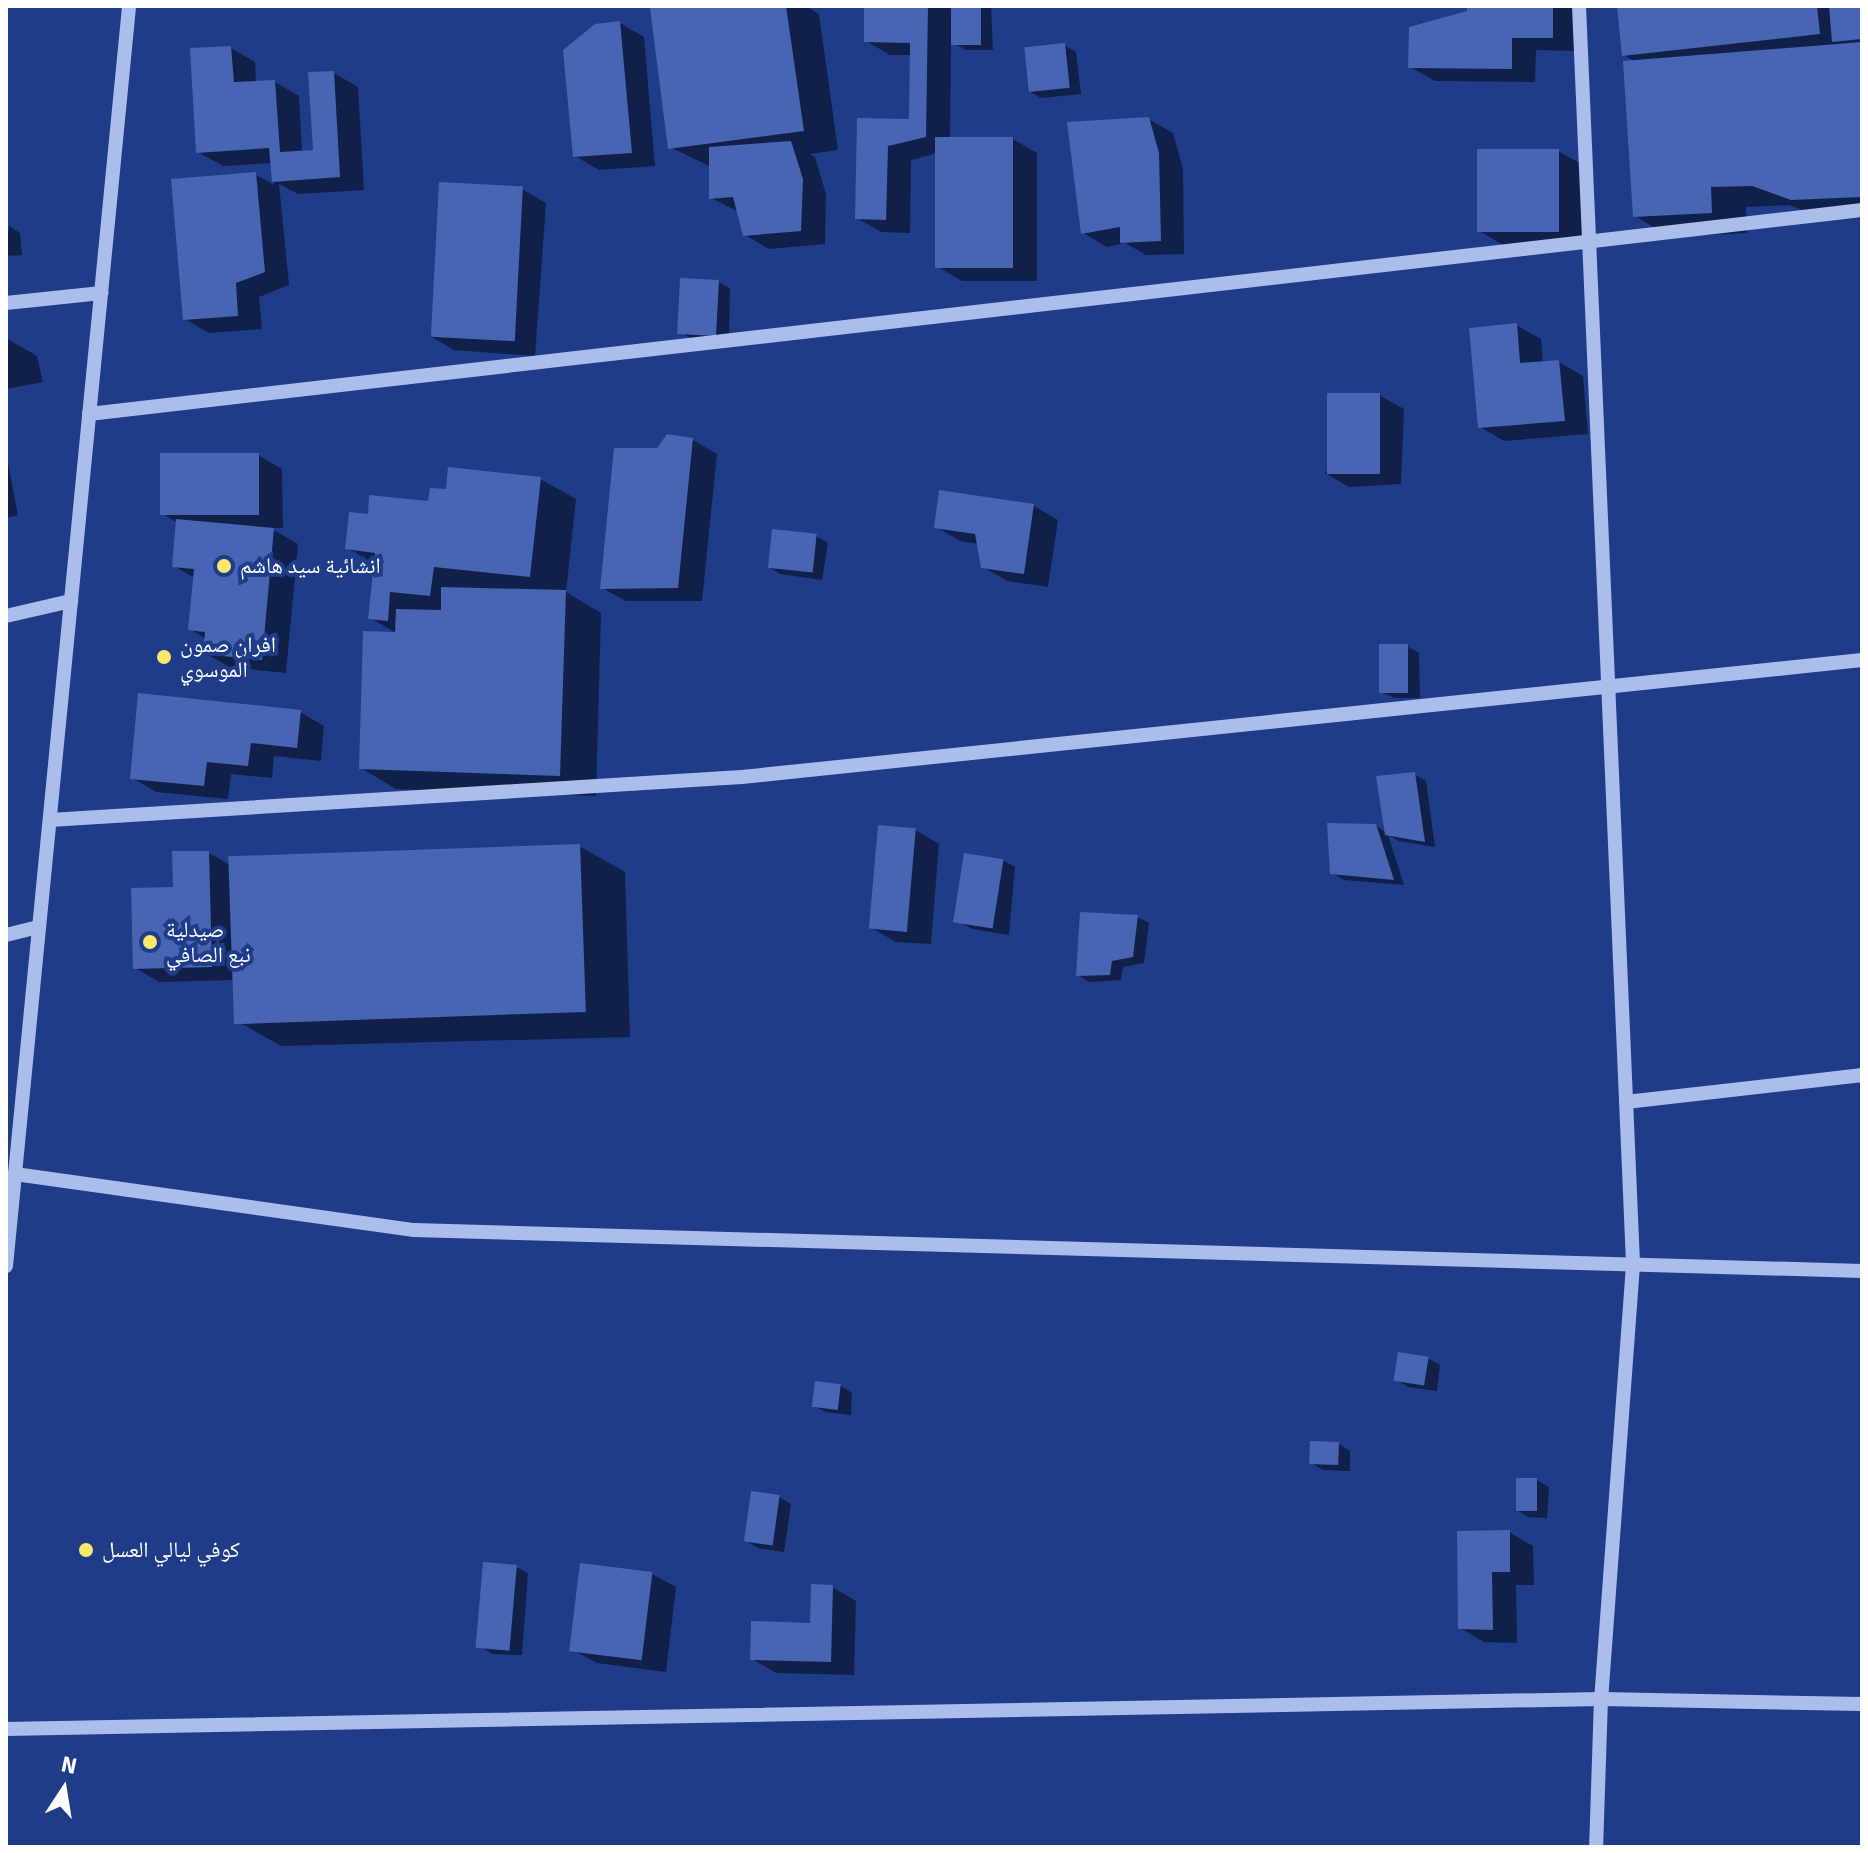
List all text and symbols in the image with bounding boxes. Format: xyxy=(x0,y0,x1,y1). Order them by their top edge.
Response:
place label: انشائية سيد هاشم xyxy=(240,553,381,579)
marker: انشائية سيد هاشم xyxy=(215,557,233,575)
place label: افران صمون الموسوي xyxy=(180,631,276,682)
marker: افران صمون الموسوي xyxy=(155,648,173,666)
place label: صيدلية نبع الصافي xyxy=(166,916,251,968)
marker: صيدلية نبع الصافي xyxy=(141,933,159,951)
place label: كوفي ليالي العسل xyxy=(102,1537,240,1563)
marker: كوفي ليالي العسل xyxy=(77,1541,95,1559)
north arrow xyxy=(24,1749,104,1829)
text: N xyxy=(59,1750,79,1780)

